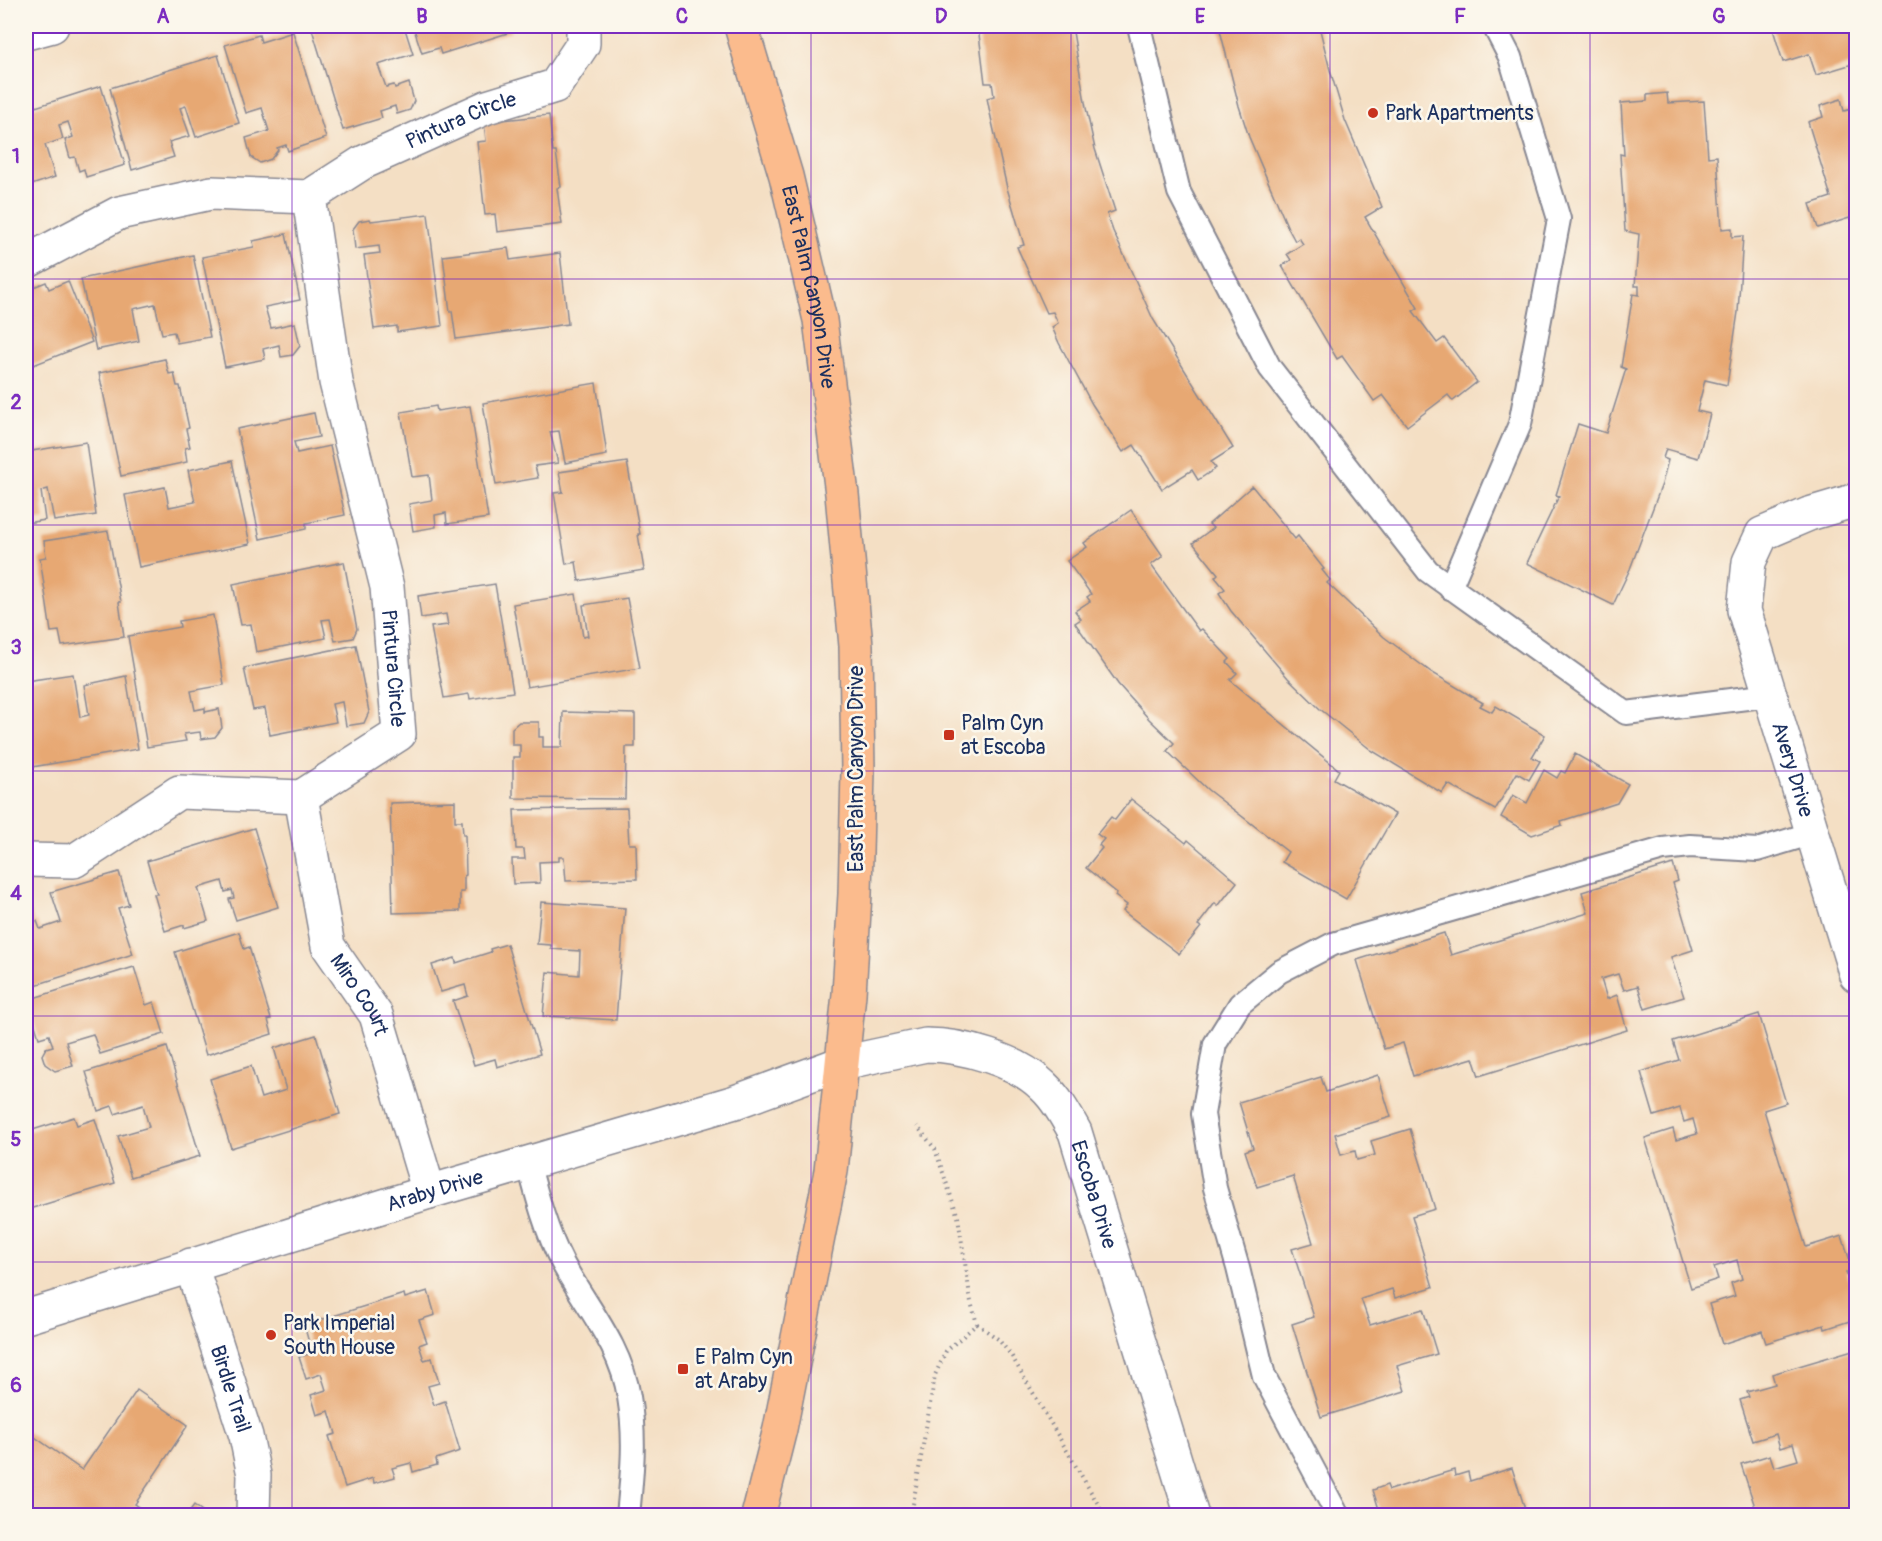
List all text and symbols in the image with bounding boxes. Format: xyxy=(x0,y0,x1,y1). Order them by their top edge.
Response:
text: A xyxy=(157,4,170,29)
text: B xyxy=(416,4,428,29)
text: C xyxy=(676,4,688,29)
text: D xyxy=(935,4,948,29)
text: E xyxy=(1195,4,1206,29)
text: F xyxy=(1454,4,1466,29)
text: G xyxy=(1712,4,1726,29)
street label: Pintura Circle xyxy=(401,85,520,155)
place label: Park Apartments xyxy=(1385,100,1534,127)
marker: Park Apartments xyxy=(1366,106,1380,120)
text: 1 xyxy=(12,144,20,169)
street label: East Palm Canyon Drive xyxy=(775,183,842,391)
text: 2 xyxy=(10,390,22,415)
street label: Pintura Circle xyxy=(375,608,412,729)
text: 3 xyxy=(10,635,22,660)
street label: East Palm Canyon Drive xyxy=(843,665,870,872)
place label: Palm Cyn at Escoba xyxy=(961,710,1045,761)
street label: Avery Drive xyxy=(1766,719,1820,821)
marker: Palm Cyn at Escoba xyxy=(942,728,956,742)
text: 4 xyxy=(10,881,22,906)
street label: Miro Court xyxy=(324,948,395,1039)
text: 5 xyxy=(11,1127,22,1152)
street label: Escoba Drive xyxy=(1065,1137,1123,1253)
street label: Araby Drive xyxy=(383,1163,487,1218)
place label: Park Imperial South House xyxy=(283,1310,395,1361)
marker: Park Imperial South House xyxy=(264,1328,278,1342)
street label: Birdle Trail xyxy=(204,1342,257,1436)
place label: E Palm Cyn at Araby xyxy=(695,1344,793,1395)
marker: E Palm Cyn at Araby xyxy=(676,1362,690,1376)
text: 6 xyxy=(10,1373,22,1398)

